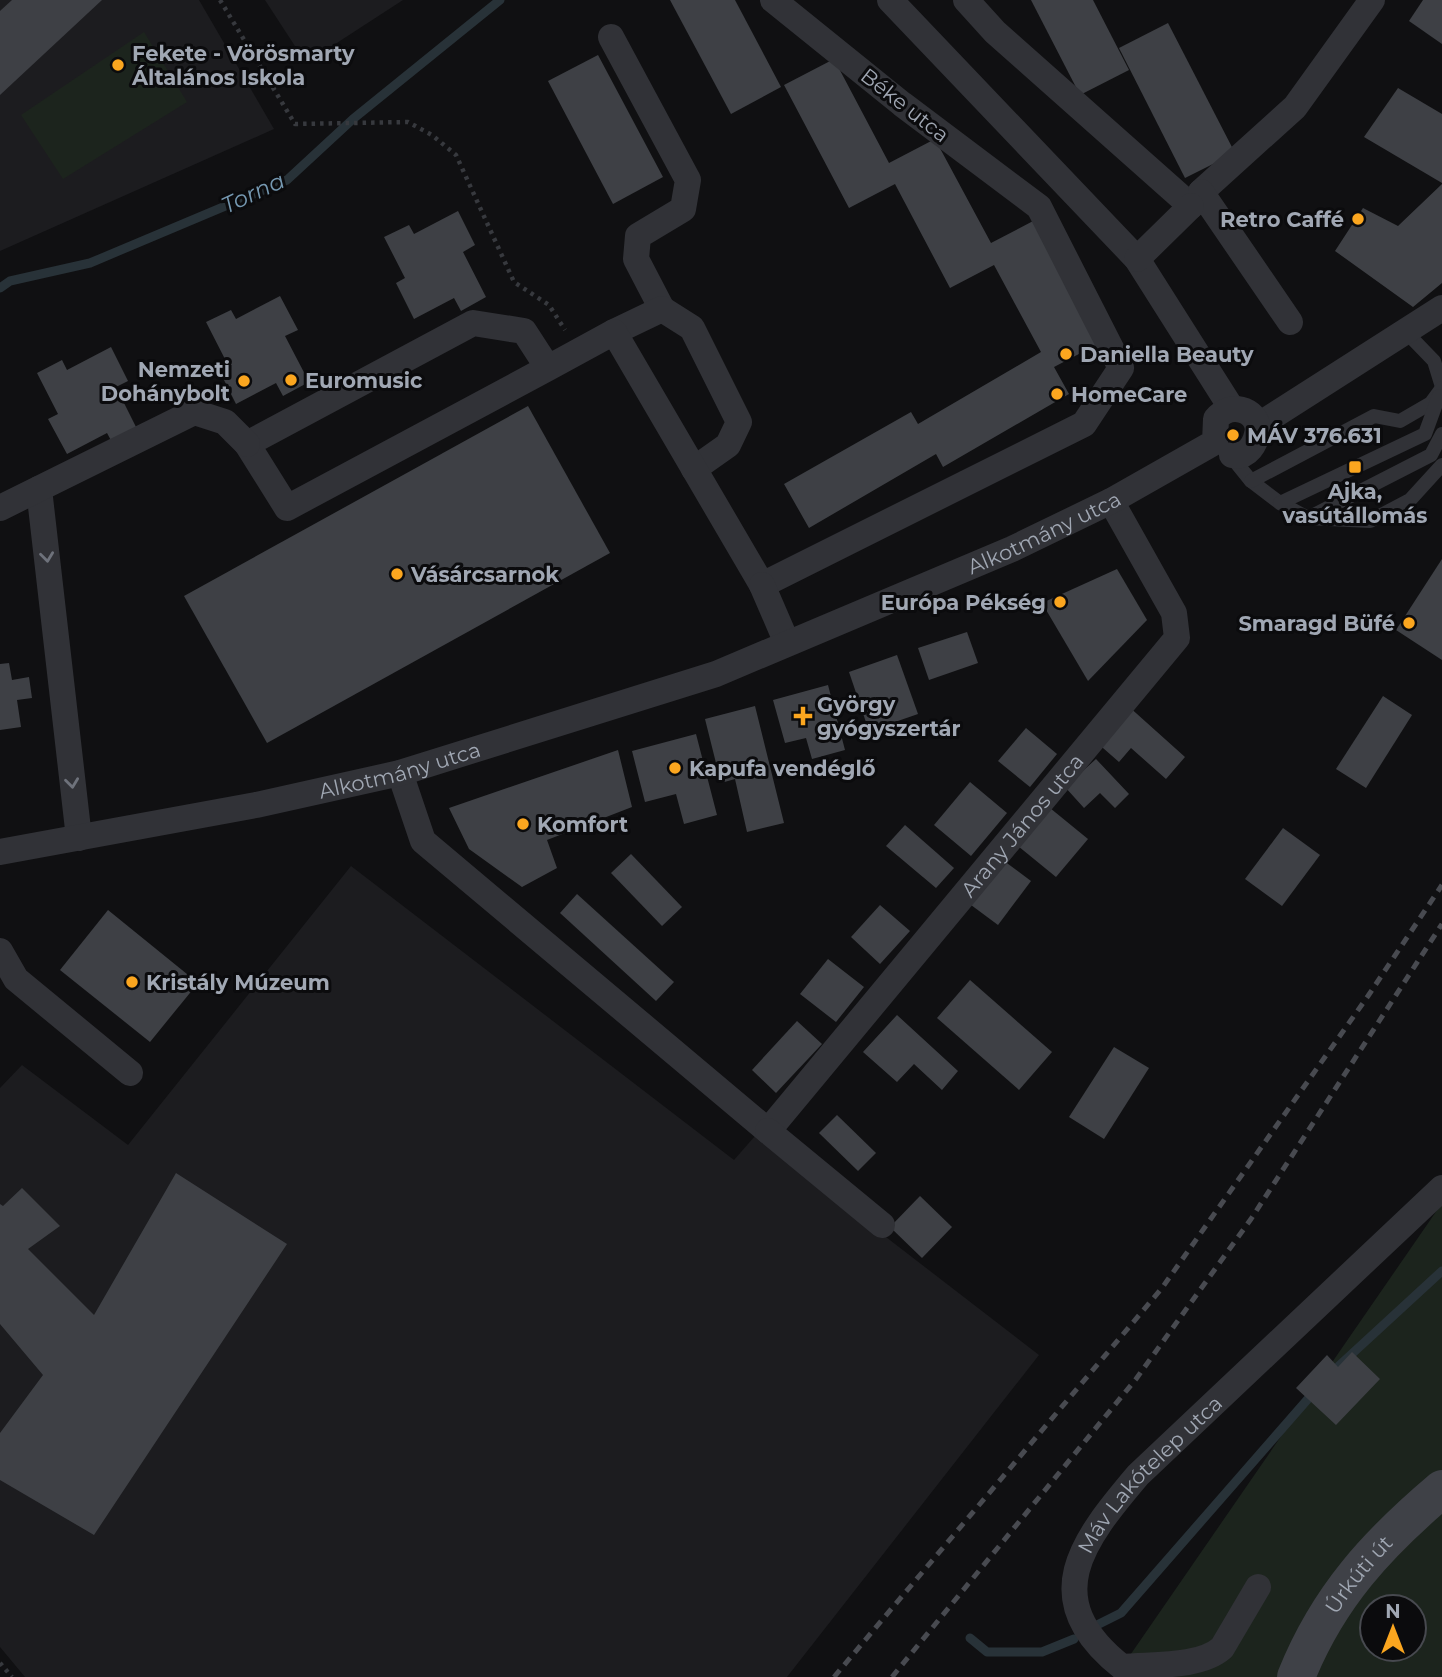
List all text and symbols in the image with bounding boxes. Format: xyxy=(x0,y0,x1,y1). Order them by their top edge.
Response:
place label: Fekete - Vörösmarty Általános Iskola xyxy=(131,41,355,90)
marker: Fekete - Vörösmarty Általános Iskola xyxy=(110,57,126,73)
street label: Béke utca xyxy=(856,63,954,147)
water label: Torna xyxy=(217,166,289,220)
place label: Retro Caffé xyxy=(1220,207,1344,232)
marker: Retro Caffé xyxy=(1350,211,1366,227)
place label: Daniella Beauty xyxy=(1080,342,1254,367)
marker: Daniella Beauty xyxy=(1058,346,1074,362)
place label: Nemzeti Dohánybolt xyxy=(101,357,230,406)
place label: Euromusic xyxy=(305,368,423,393)
marker: Euromusic xyxy=(283,372,299,388)
marker: Nemzeti Dohánybolt xyxy=(236,373,252,389)
place label: HomeCare xyxy=(1071,382,1187,407)
marker: HomeCare xyxy=(1049,386,1065,402)
place label: MÁV 376.631 xyxy=(1247,423,1382,448)
marker: MÁV 376.631 xyxy=(1225,427,1241,443)
marker: Ajka, vasútállomás xyxy=(1347,459,1363,475)
place label: Ajka, vasútállomás xyxy=(1282,479,1427,528)
street label: Alkotmány utca xyxy=(963,486,1125,579)
one-way arrow xyxy=(39,551,54,563)
place label: Vásárcsarnok xyxy=(410,562,559,587)
marker: Vásárcsarnok xyxy=(389,566,405,582)
place label: Európa Pékség xyxy=(881,590,1046,615)
marker: Európa Pékség xyxy=(1052,594,1068,610)
place label: Smaragd Büfé xyxy=(1238,611,1395,636)
marker: Smaragd Büfé xyxy=(1401,615,1417,631)
place label: György gyógyszertár xyxy=(817,692,961,741)
marker: György gyógyszertár xyxy=(795,708,811,724)
street label: Alkotmány utca xyxy=(316,736,483,803)
street label: Arany János utca xyxy=(955,748,1088,902)
place label: Kapufa vendéglő xyxy=(689,756,876,781)
marker: Kapufa vendéglő xyxy=(667,760,683,776)
one-way arrow xyxy=(65,777,80,789)
place label: Komfort xyxy=(537,812,628,837)
marker: Komfort xyxy=(515,816,531,832)
place label: Kristály Múzeum xyxy=(146,970,330,995)
marker: Kristály Múzeum xyxy=(124,974,140,990)
street label: Máv Lakótelep utca xyxy=(1072,1390,1227,1557)
street label: Úrkúti út xyxy=(1319,1530,1397,1618)
north arrow xyxy=(1358,1593,1428,1663)
text: N xyxy=(1385,1600,1401,1623)

